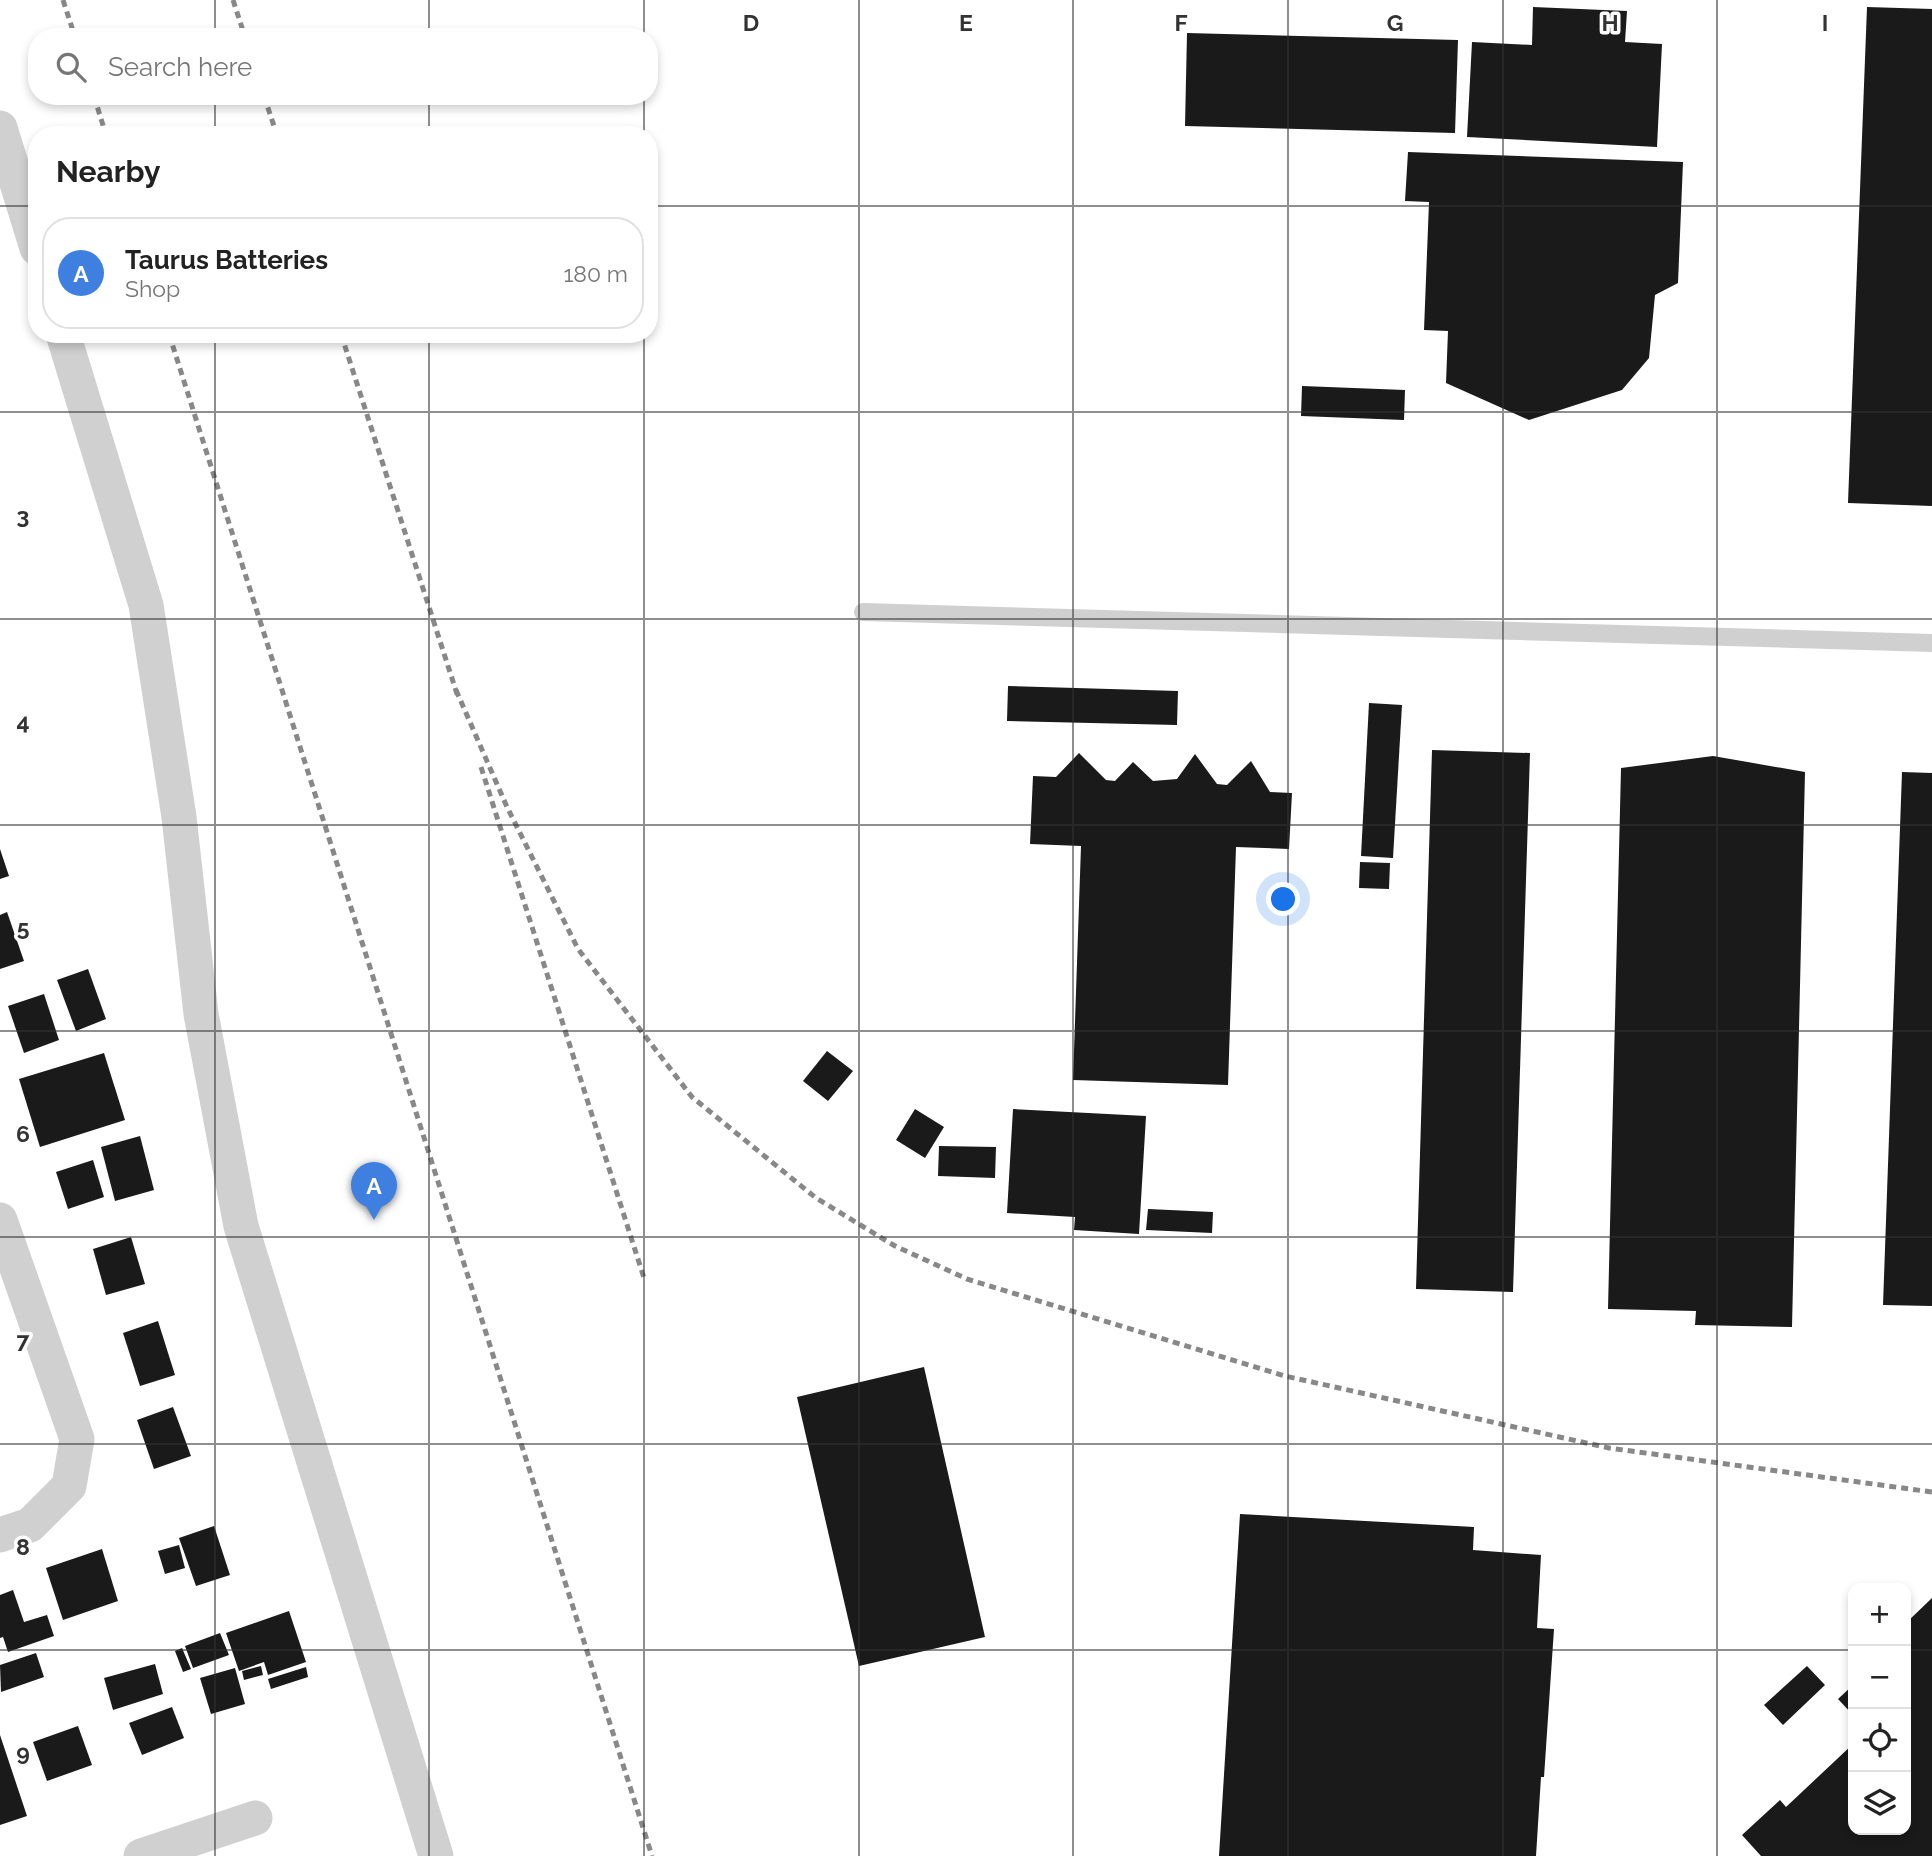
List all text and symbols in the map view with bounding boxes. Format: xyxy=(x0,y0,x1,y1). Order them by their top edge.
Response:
text: D xyxy=(743,9,759,36)
text: E xyxy=(959,9,973,36)
text: F xyxy=(1174,9,1188,36)
text: G xyxy=(1387,9,1403,36)
text: H xyxy=(1601,9,1619,36)
text: I xyxy=(1822,9,1828,36)
search box xyxy=(28,28,658,105)
icon: search xyxy=(52,48,90,86)
text: Search here xyxy=(108,52,252,82)
text: Nearby xyxy=(56,154,160,189)
text: Taurus Batteries xyxy=(125,245,328,275)
text: A xyxy=(73,260,89,287)
text: 180 m xyxy=(563,260,628,287)
text: Shop xyxy=(125,275,180,302)
text: 3 xyxy=(17,502,29,529)
text: 4 xyxy=(16,708,30,735)
your location xyxy=(1266,882,1300,916)
text: 5 xyxy=(17,914,30,941)
text: 6 xyxy=(16,1120,30,1147)
pin: A xyxy=(351,1162,397,1220)
text: 7 xyxy=(17,1326,30,1353)
text: 8 xyxy=(16,1533,30,1560)
map controls xyxy=(1848,1583,1911,1835)
button: + xyxy=(1848,1583,1911,1646)
button: − xyxy=(1848,1646,1911,1709)
button: locate xyxy=(1848,1709,1911,1772)
text: 9 xyxy=(16,1739,30,1766)
button: layers xyxy=(1848,1772,1911,1835)

